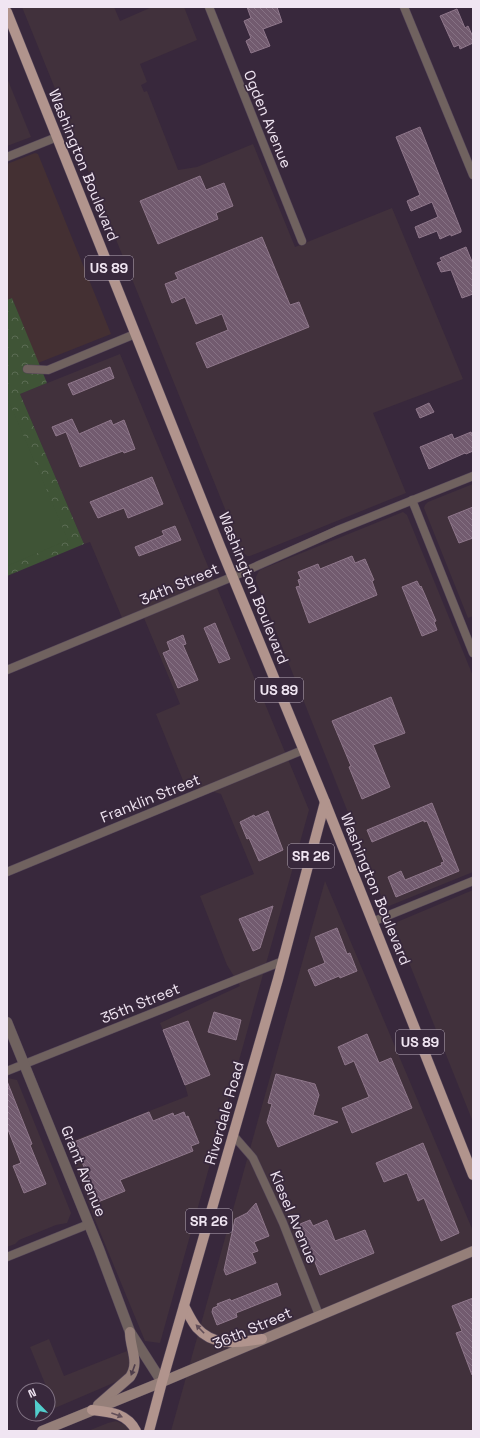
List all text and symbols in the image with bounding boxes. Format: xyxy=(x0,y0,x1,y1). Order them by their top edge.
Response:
street label: Ogden Avenue xyxy=(240,67,296,171)
street label: Washington Boulevard xyxy=(45,86,123,244)
road number: US 89 xyxy=(85,256,133,280)
street label: Washington Boulevard xyxy=(215,509,293,667)
street label: 34th Street xyxy=(137,559,222,609)
road number: US 89 xyxy=(255,678,303,702)
street label: Franklin Street xyxy=(97,769,203,827)
street label: Washington Boulevard xyxy=(337,810,415,968)
road number: SR 26 xyxy=(288,844,334,868)
street label: 35th Street xyxy=(98,978,183,1028)
road number: US 89 xyxy=(396,1030,444,1054)
street label: Riverdale Road xyxy=(200,1059,248,1167)
street label: Grant Avenue xyxy=(57,1123,111,1219)
street label: Kiesel Avenue xyxy=(266,1168,322,1266)
road number: SR 26 xyxy=(186,1209,232,1233)
street label: 36th Street xyxy=(210,1303,294,1353)
one-way arrow xyxy=(195,1324,204,1334)
one-way arrow xyxy=(129,1365,135,1377)
north arrow xyxy=(16,1382,56,1422)
text: N xyxy=(26,1385,38,1401)
one-way arrow xyxy=(112,1412,124,1418)

